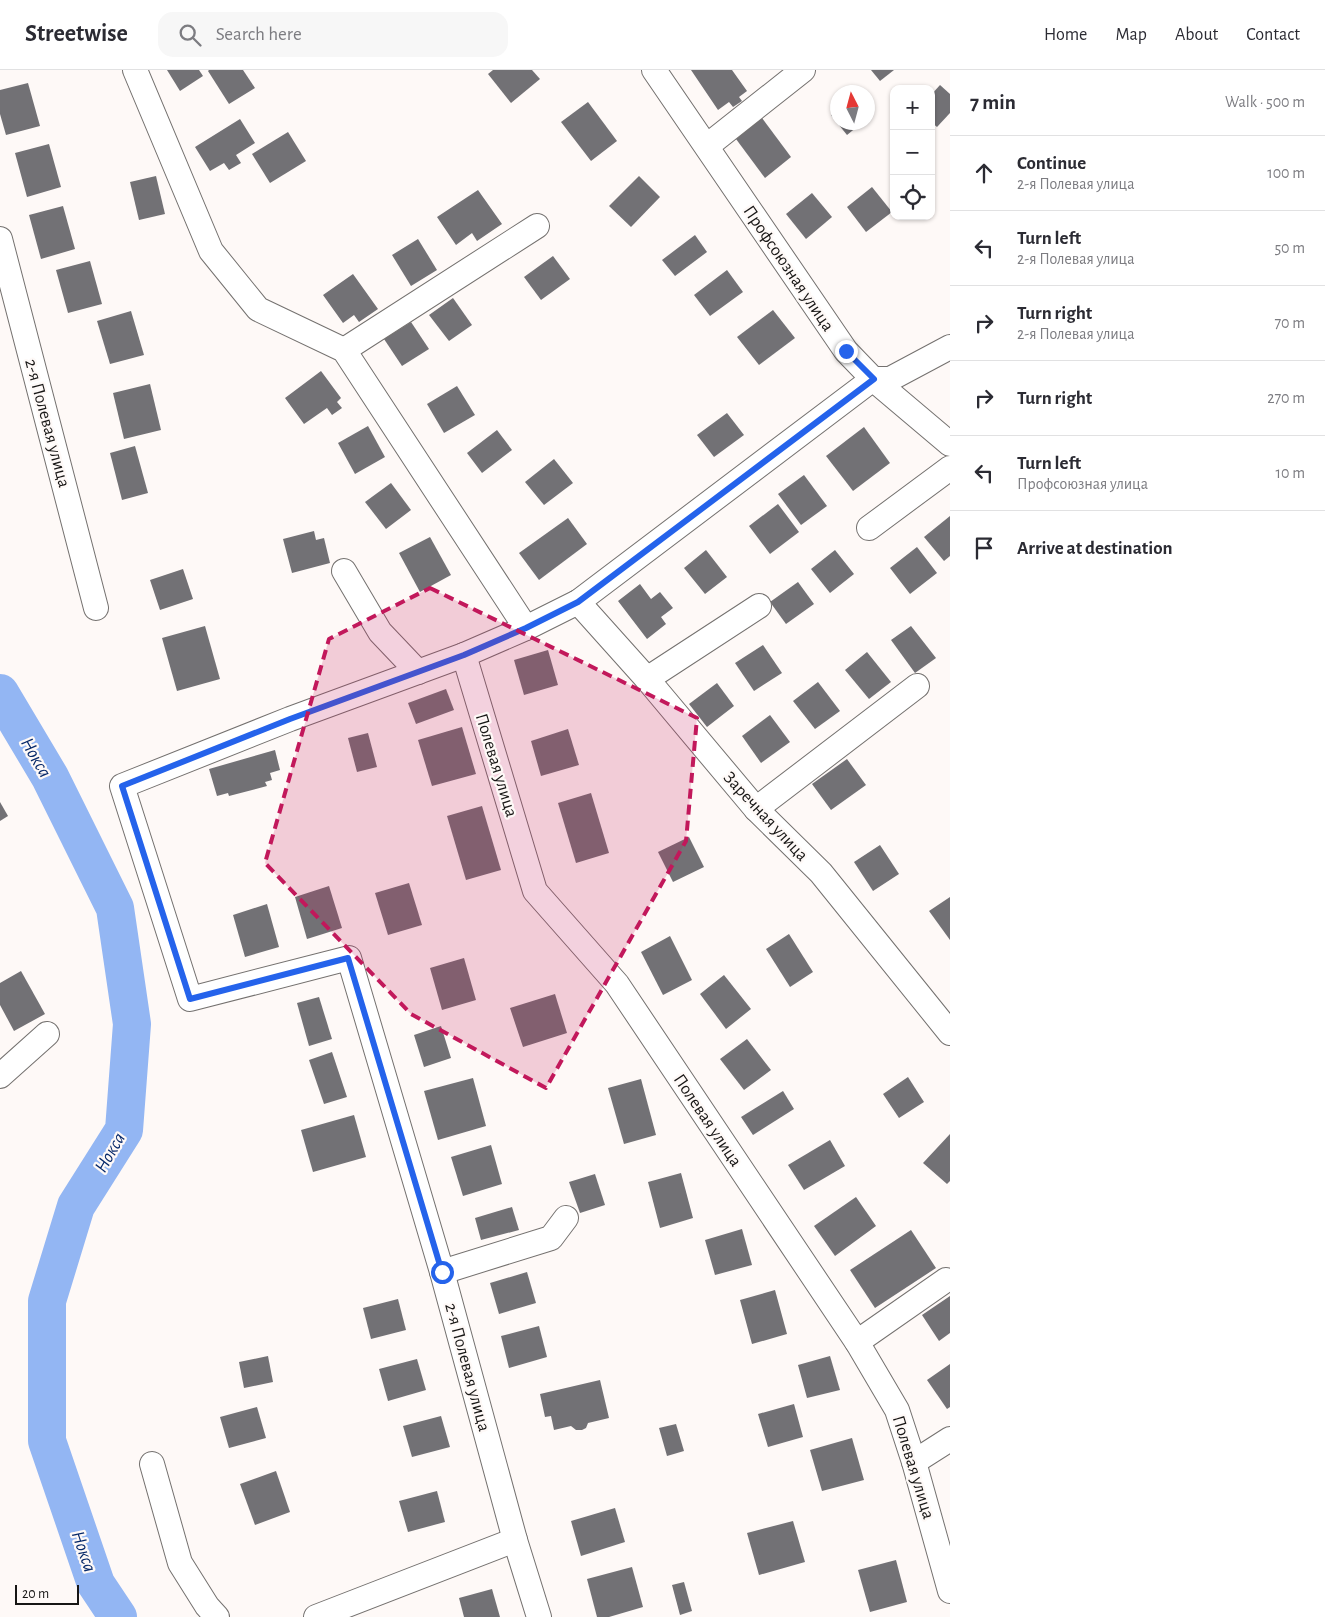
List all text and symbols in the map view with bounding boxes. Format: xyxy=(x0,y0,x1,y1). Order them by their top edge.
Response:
search box xyxy=(158,12,508,57)
icon: search xyxy=(176,21,204,49)
text: Streetwise xyxy=(25,22,128,46)
text: Search here xyxy=(216,25,302,44)
text: Home xyxy=(1044,26,1087,44)
text: Map xyxy=(1115,26,1147,44)
text: About xyxy=(1175,26,1218,44)
text: Contact xyxy=(1246,26,1300,44)
north arrow xyxy=(830,85,875,130)
map controls xyxy=(890,85,935,220)
button: + xyxy=(890,85,935,130)
text: 7 min xyxy=(970,92,1016,113)
text: Walk · 500 m xyxy=(1225,94,1305,110)
button: − xyxy=(890,130,935,175)
text: Continue xyxy=(1017,154,1086,173)
icon: ahead xyxy=(970,159,998,187)
text: 100 m xyxy=(1267,165,1305,181)
button: locate xyxy=(890,175,935,220)
text: 2-я Полевая улица xyxy=(1017,176,1135,192)
street label: Профсоюзная улица xyxy=(739,202,837,335)
text: Turn left xyxy=(1017,229,1081,248)
icon: left xyxy=(970,234,998,262)
text: 50 m xyxy=(1274,240,1305,256)
text: 2-я Полевая улица xyxy=(1017,251,1135,267)
text: Turn right xyxy=(1017,304,1092,323)
icon: right xyxy=(970,309,998,337)
text: 70 m xyxy=(1274,315,1305,331)
text: 2-я Полевая улица xyxy=(1017,326,1135,342)
route end xyxy=(835,340,858,363)
street label: 2-я Полевая улица xyxy=(21,357,73,489)
icon: right xyxy=(970,384,998,412)
text: Turn right xyxy=(1017,389,1092,408)
text: 270 m xyxy=(1267,390,1305,406)
text: Turn left xyxy=(1017,454,1081,473)
icon: left xyxy=(970,459,998,487)
text: 10 m xyxy=(1276,465,1305,481)
text: Профсоюзная улица xyxy=(1017,476,1148,492)
icon: arrive xyxy=(970,534,998,562)
text: Arrive at destination xyxy=(1017,539,1173,558)
street label: Полевая улица xyxy=(472,711,520,819)
water label: Нокса xyxy=(17,735,54,781)
street label: Заречная улица xyxy=(720,769,811,865)
street label: Полевая улица xyxy=(670,1071,745,1170)
water label: Нокса xyxy=(92,1130,129,1176)
route start xyxy=(431,1261,454,1284)
street label: 2-я Полевая улица xyxy=(441,1301,493,1433)
street label: Полевая улица xyxy=(889,1413,937,1521)
water label: Нокса xyxy=(68,1528,99,1574)
scale bar xyxy=(15,1582,79,1605)
text: 20 m xyxy=(22,1587,49,1601)

